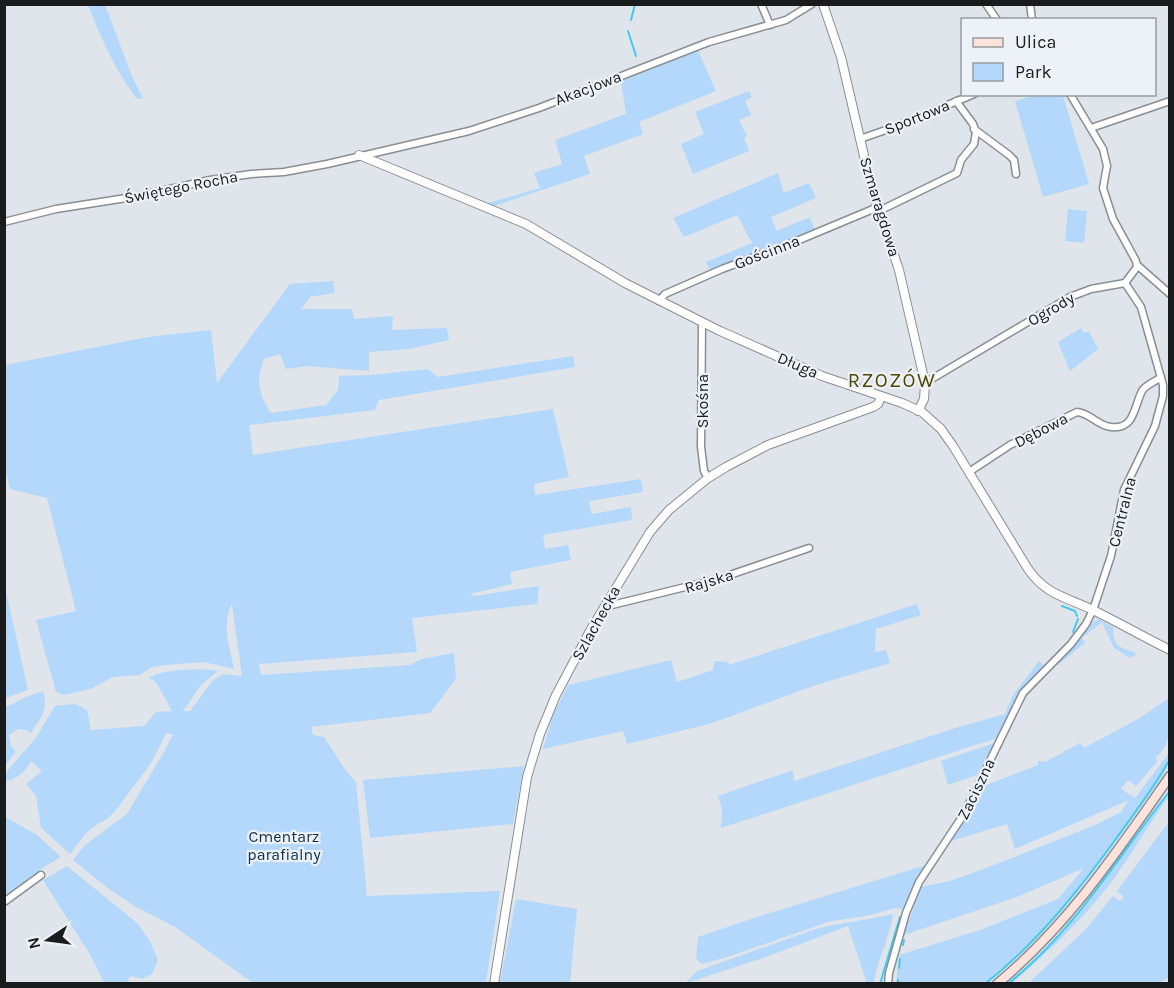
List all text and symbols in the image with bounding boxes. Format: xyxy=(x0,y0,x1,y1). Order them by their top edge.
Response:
legend xyxy=(961,18,1156,96)
text: Ulica xyxy=(1015,31,1056,53)
text: Park xyxy=(1015,61,1052,83)
street label: Akacjowa xyxy=(552,67,624,109)
street label: Sportowa xyxy=(882,95,952,139)
street label: Szmaragdowa xyxy=(856,155,904,259)
street label: Świętego Rocha xyxy=(123,167,239,207)
street label: Gościnna xyxy=(732,231,802,273)
street label: Ogrody xyxy=(1024,288,1078,330)
street label: Długa xyxy=(775,348,821,382)
district label: RZOZÓW xyxy=(848,368,936,392)
street label: Skośna xyxy=(693,374,712,428)
street label: Dębowa xyxy=(1011,409,1071,451)
street label: Centralna xyxy=(1104,475,1140,549)
street label: Rajska xyxy=(682,565,736,597)
street label: Szlachecka xyxy=(568,582,624,664)
street label: Zaciszna xyxy=(953,755,999,823)
park label: Cmentarz parafialny xyxy=(247,827,321,864)
north arrow xyxy=(18,910,78,970)
text: N xyxy=(23,936,44,951)

